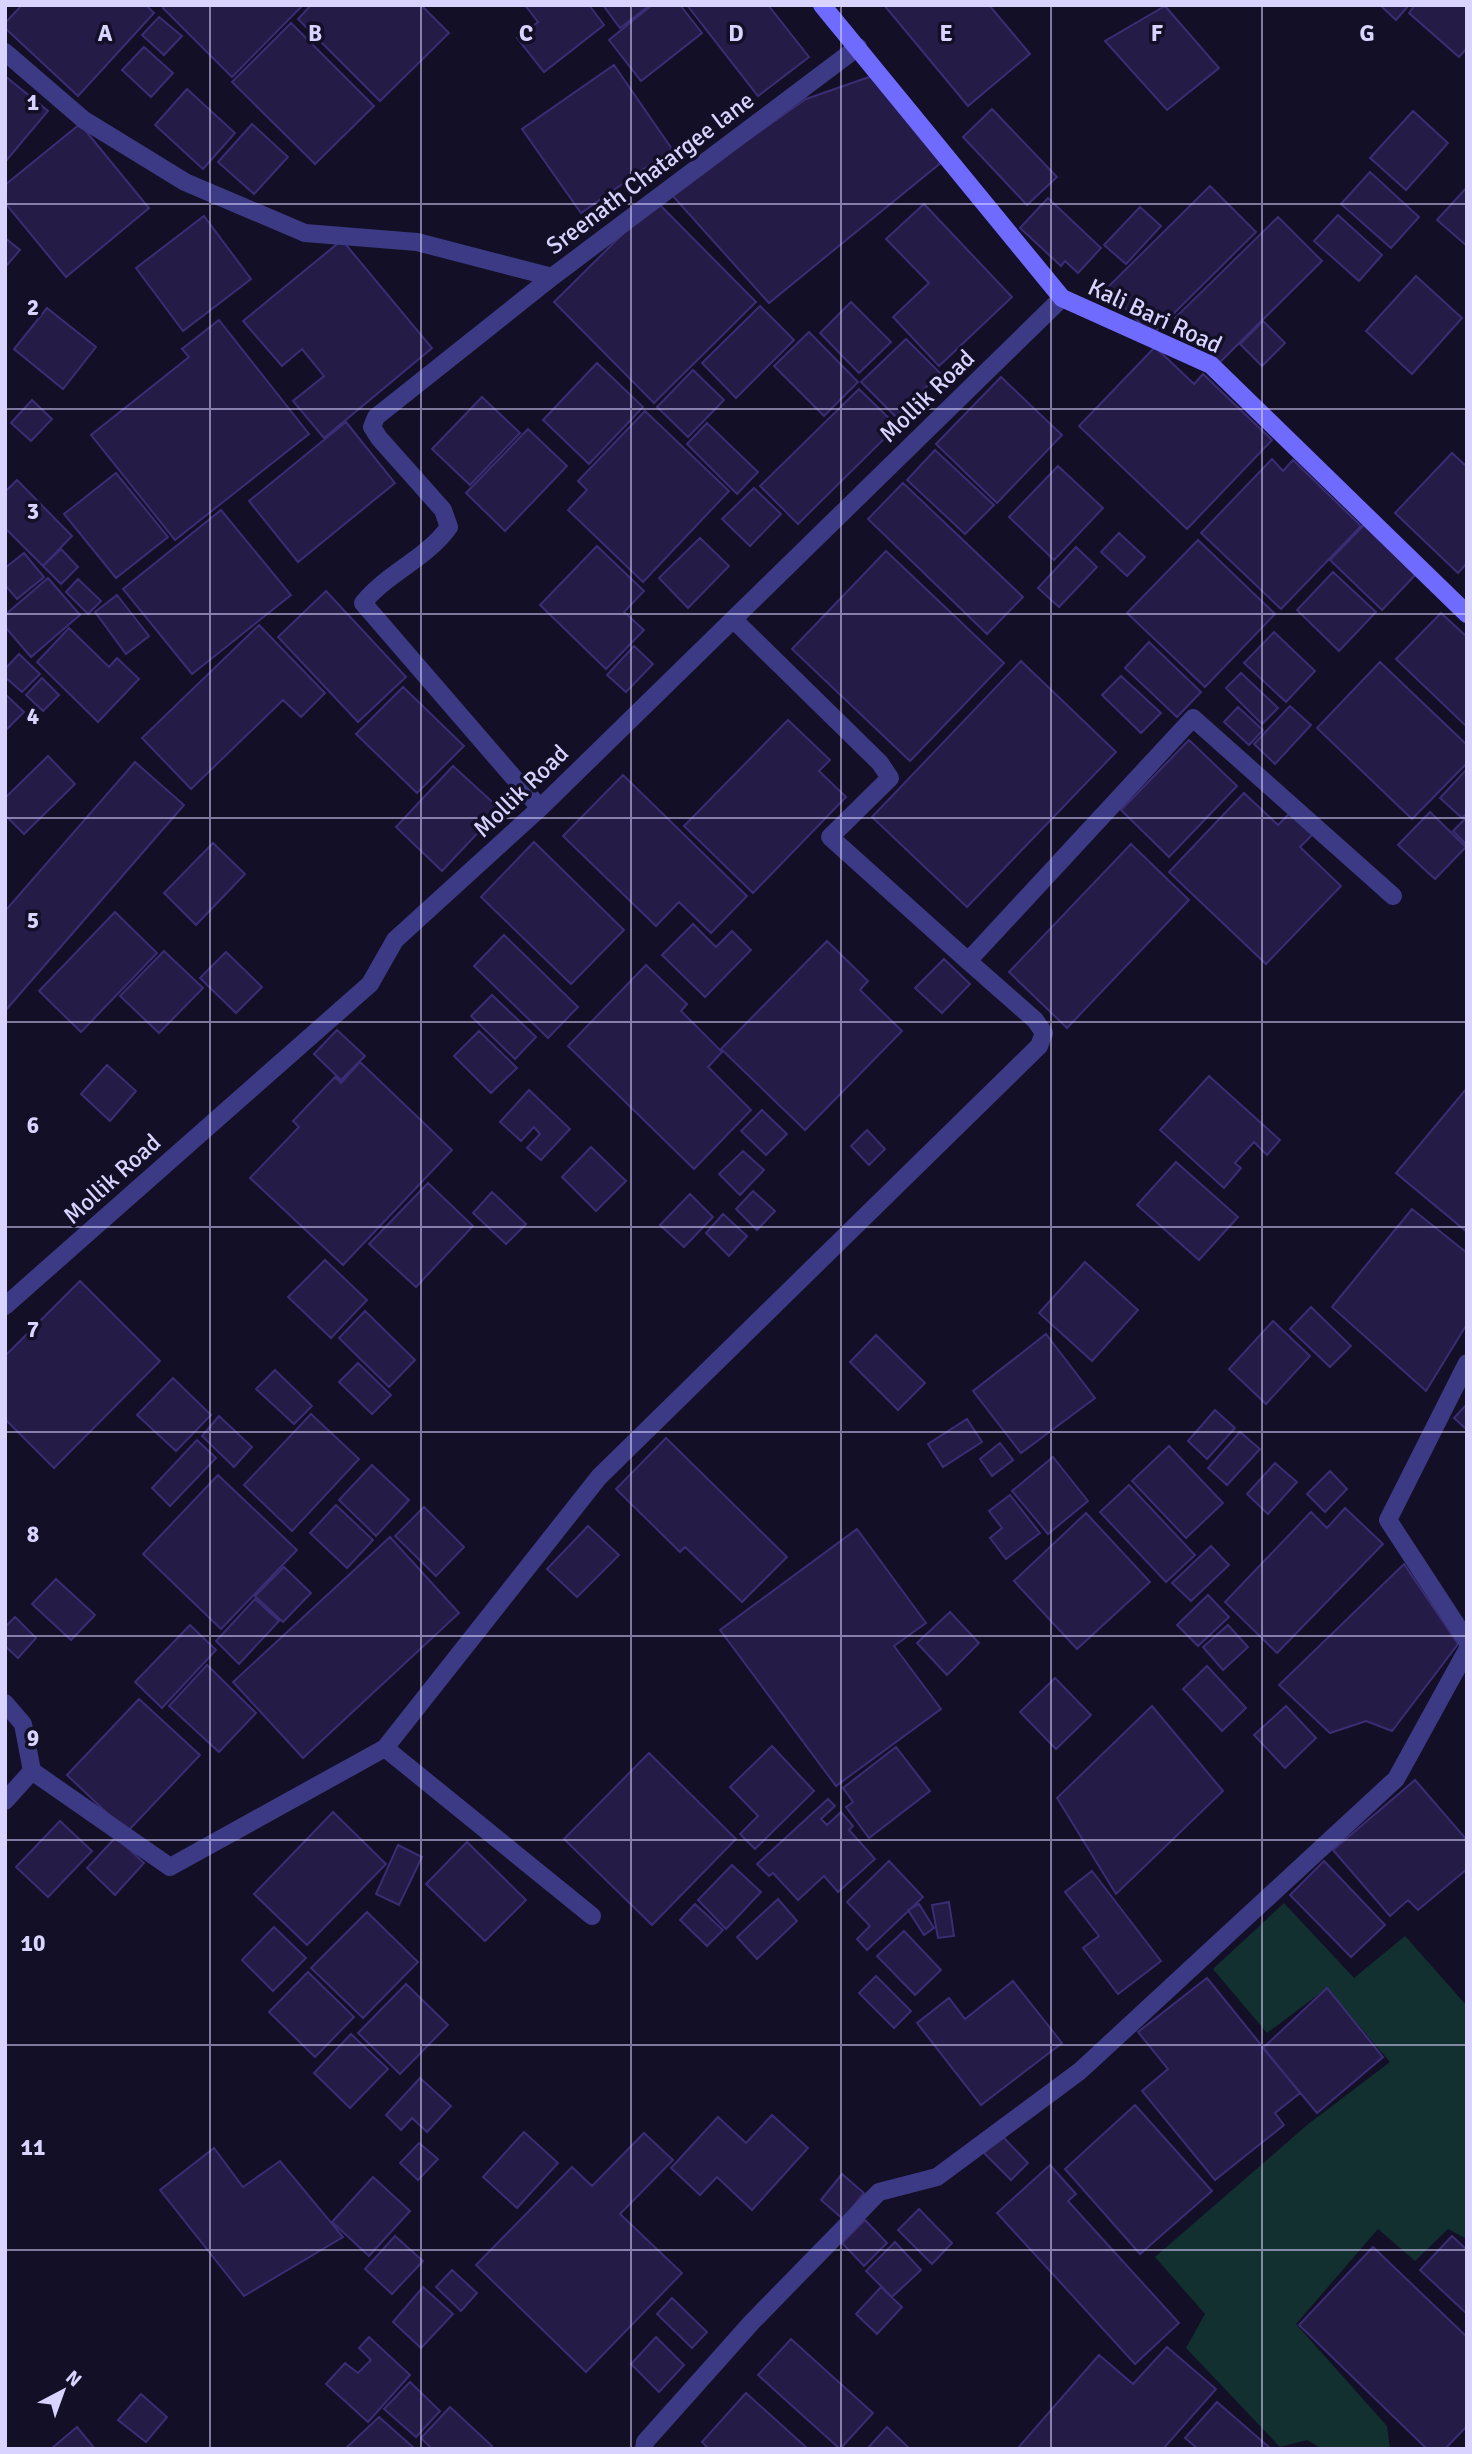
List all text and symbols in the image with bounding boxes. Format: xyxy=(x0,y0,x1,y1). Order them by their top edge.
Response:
text: A xyxy=(98,19,113,48)
text: B xyxy=(308,19,322,48)
text: C xyxy=(519,19,533,48)
text: D xyxy=(728,19,744,48)
text: E xyxy=(939,19,953,48)
text: F xyxy=(1151,19,1163,48)
text: G xyxy=(1359,19,1375,48)
street label: Sreenath Chatargee lane xyxy=(540,85,760,261)
text: 1 xyxy=(27,88,39,117)
street label: Kali Bari Road xyxy=(1083,272,1227,360)
text: 2 xyxy=(27,293,39,322)
street label: Mollik Road xyxy=(873,343,981,449)
text: 3 xyxy=(27,497,39,526)
text: 4 xyxy=(27,702,39,731)
street label: Mollik Road xyxy=(467,738,575,844)
text: 5 xyxy=(27,906,39,935)
text: 6 xyxy=(27,1111,39,1140)
street label: Mollik Road xyxy=(57,1127,167,1231)
text: 7 xyxy=(27,1315,39,1344)
text: 8 xyxy=(27,1520,39,1549)
text: 9 xyxy=(27,1724,39,1753)
text: 10 xyxy=(21,1929,45,1958)
text: 11 xyxy=(21,2133,45,2162)
north arrow xyxy=(28,2356,98,2426)
text: N xyxy=(61,2366,86,2392)

